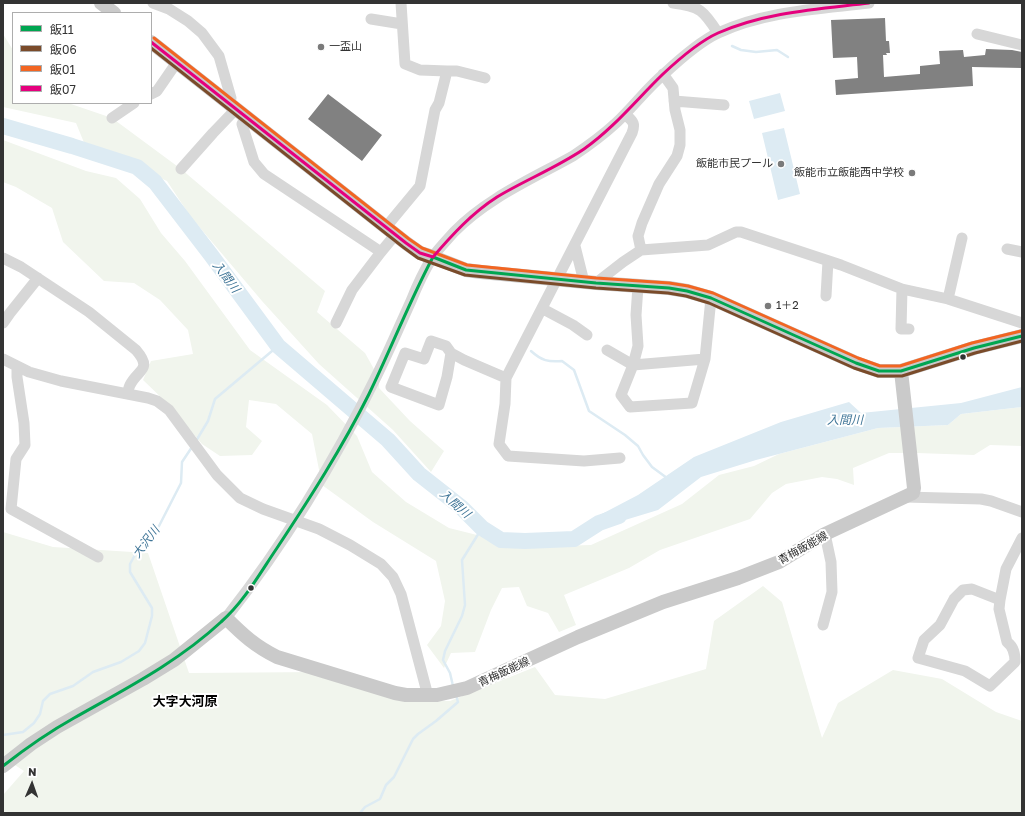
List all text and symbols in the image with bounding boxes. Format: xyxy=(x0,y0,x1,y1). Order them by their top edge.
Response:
legend xyxy=(12,12,152,104)
text: 飯11 xyxy=(50,22,74,37)
place label: 一盃山 xyxy=(329,40,362,54)
text: 飯06 xyxy=(50,42,77,57)
marker: 一盃山 xyxy=(316,42,326,52)
text: 飯01 xyxy=(50,62,75,77)
text: 飯07 xyxy=(50,82,76,97)
place label: 飯能市民プール xyxy=(696,157,773,171)
marker: 飯能市民プール xyxy=(776,159,786,169)
place label: 飯能市立飯能西中学校 xyxy=(794,166,904,180)
marker: 飯能市立飯能西中学校 xyxy=(907,168,917,178)
water label: 入間川 xyxy=(209,258,243,296)
place label: 1＋2 xyxy=(776,299,799,313)
marker: 1＋2 xyxy=(763,301,773,311)
unlabelled marker xyxy=(958,352,968,362)
water label: 入間川 xyxy=(827,413,863,427)
water label: 入間川 xyxy=(437,487,473,521)
water label: 大沢川 xyxy=(129,523,163,561)
street label: 青梅飯能線 xyxy=(776,529,830,567)
unlabelled marker xyxy=(246,583,256,593)
street label: 青梅飯能線 xyxy=(476,654,532,690)
district label: 大字大河原 xyxy=(153,694,217,710)
north arrow xyxy=(12,764,52,804)
text: N xyxy=(28,765,37,778)

